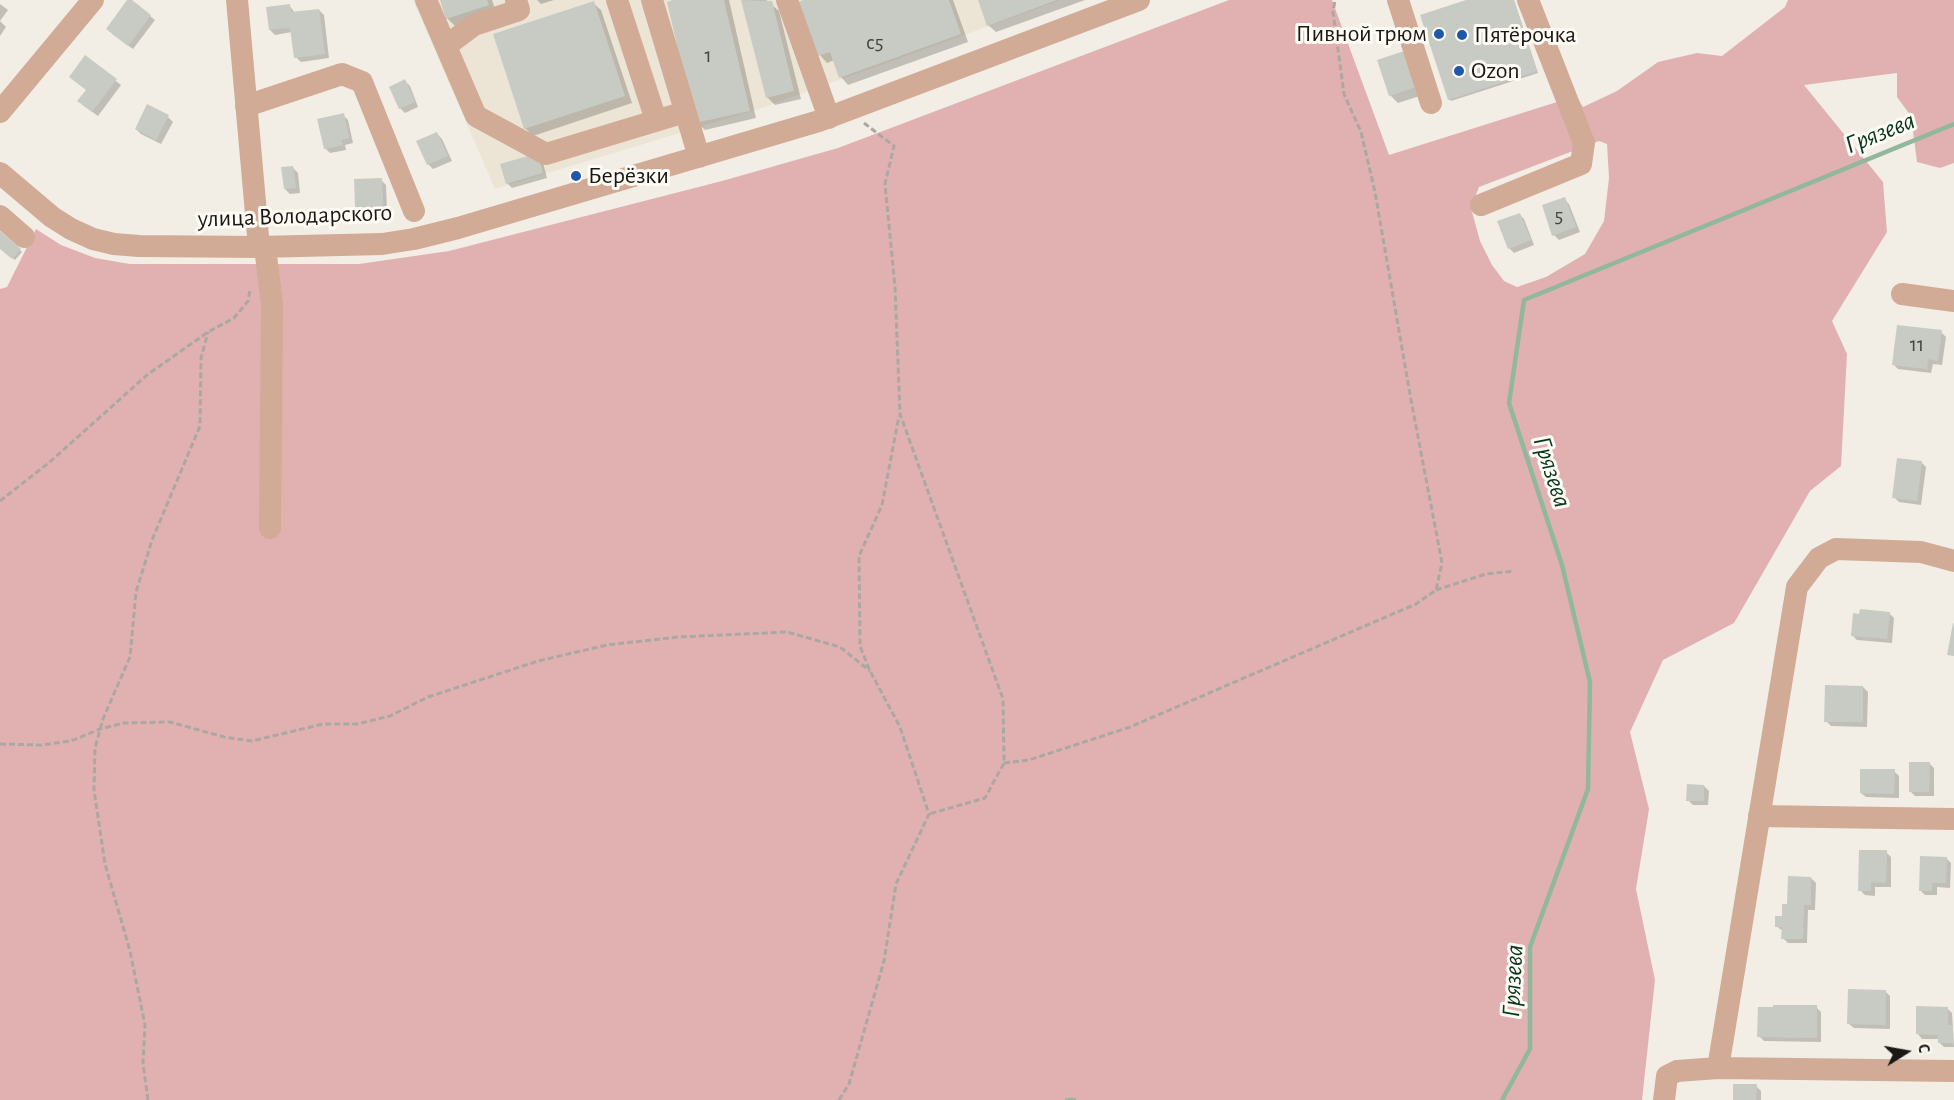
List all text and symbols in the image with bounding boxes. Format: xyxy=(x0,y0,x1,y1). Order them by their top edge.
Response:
place label: Пивной трюм xyxy=(1296,20,1427,48)
place label: Пятёрочка xyxy=(1474,21,1576,49)
marker: Пивной трюм xyxy=(1432,27,1446,41)
marker: Пятёрочка xyxy=(1455,28,1469,42)
house number: с5 xyxy=(866,30,884,56)
house number: 1 xyxy=(704,43,712,69)
place label: Ozon xyxy=(1471,57,1520,85)
marker: Ozon xyxy=(1452,64,1466,78)
water label: Грязева xyxy=(1840,105,1920,161)
place label: Берёзки xyxy=(588,162,669,190)
marker: Берёзки xyxy=(569,169,583,183)
street label: улица Володарского xyxy=(197,198,393,234)
house number: 5 xyxy=(1555,203,1563,229)
house number: 11 xyxy=(1910,332,1924,358)
water label: Грязева xyxy=(1526,433,1578,511)
water label: Грязева xyxy=(1496,944,1530,1018)
north arrow xyxy=(1876,1022,1936,1082)
text: С xyxy=(1915,1043,1932,1054)

